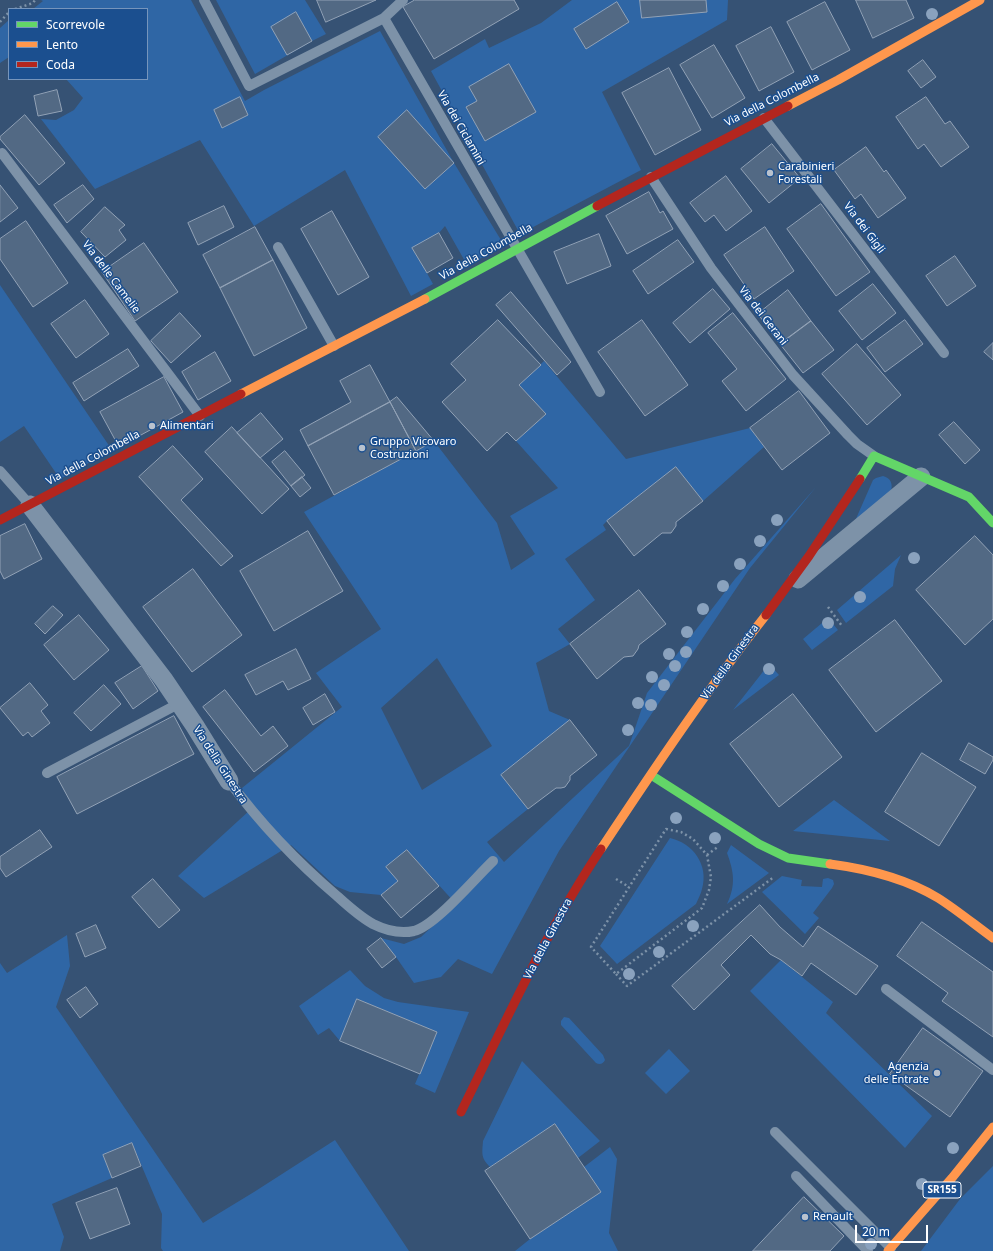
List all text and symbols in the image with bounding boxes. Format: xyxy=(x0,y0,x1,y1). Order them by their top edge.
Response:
legend xyxy=(8,8,148,80)
text: Scorrevole xyxy=(46,16,105,33)
text: Lento xyxy=(46,36,78,53)
text: Coda xyxy=(46,56,75,73)
street label: Via della Colombella xyxy=(723,70,821,130)
street label: Via dei Ciclamini xyxy=(434,88,488,168)
place label: Carabinieri Forestali xyxy=(778,160,834,186)
marker: Carabinieri Forestali xyxy=(765,168,775,178)
street label: Via dei Gigli xyxy=(841,200,887,256)
street label: Via della Colombella xyxy=(437,221,535,283)
street label: Via delle Camelie xyxy=(79,238,143,316)
street label: Via dei Gerani xyxy=(736,284,790,348)
place label: Alimentari xyxy=(160,419,214,433)
marker: Alimentari xyxy=(147,421,157,431)
street label: Via della Colombella xyxy=(44,428,142,488)
place label: Gruppo Vicovaro Costruzioni xyxy=(370,435,456,461)
marker: Gruppo Vicovaro Costruzioni xyxy=(357,443,367,453)
street label: Via della Ginestra xyxy=(698,622,762,702)
street label: Via della Ginestra xyxy=(190,724,250,806)
street label: Via della Ginestra xyxy=(521,896,575,982)
place label: Agenzia delle Entrate xyxy=(864,1060,929,1086)
marker: Agenzia delle Entrate xyxy=(932,1068,942,1078)
road number: SR155 xyxy=(923,1182,961,1198)
place label: Renault xyxy=(813,1210,853,1224)
marker: Renault xyxy=(800,1212,810,1222)
scale bar xyxy=(857,1217,930,1243)
text: 20 m xyxy=(862,1223,890,1240)

